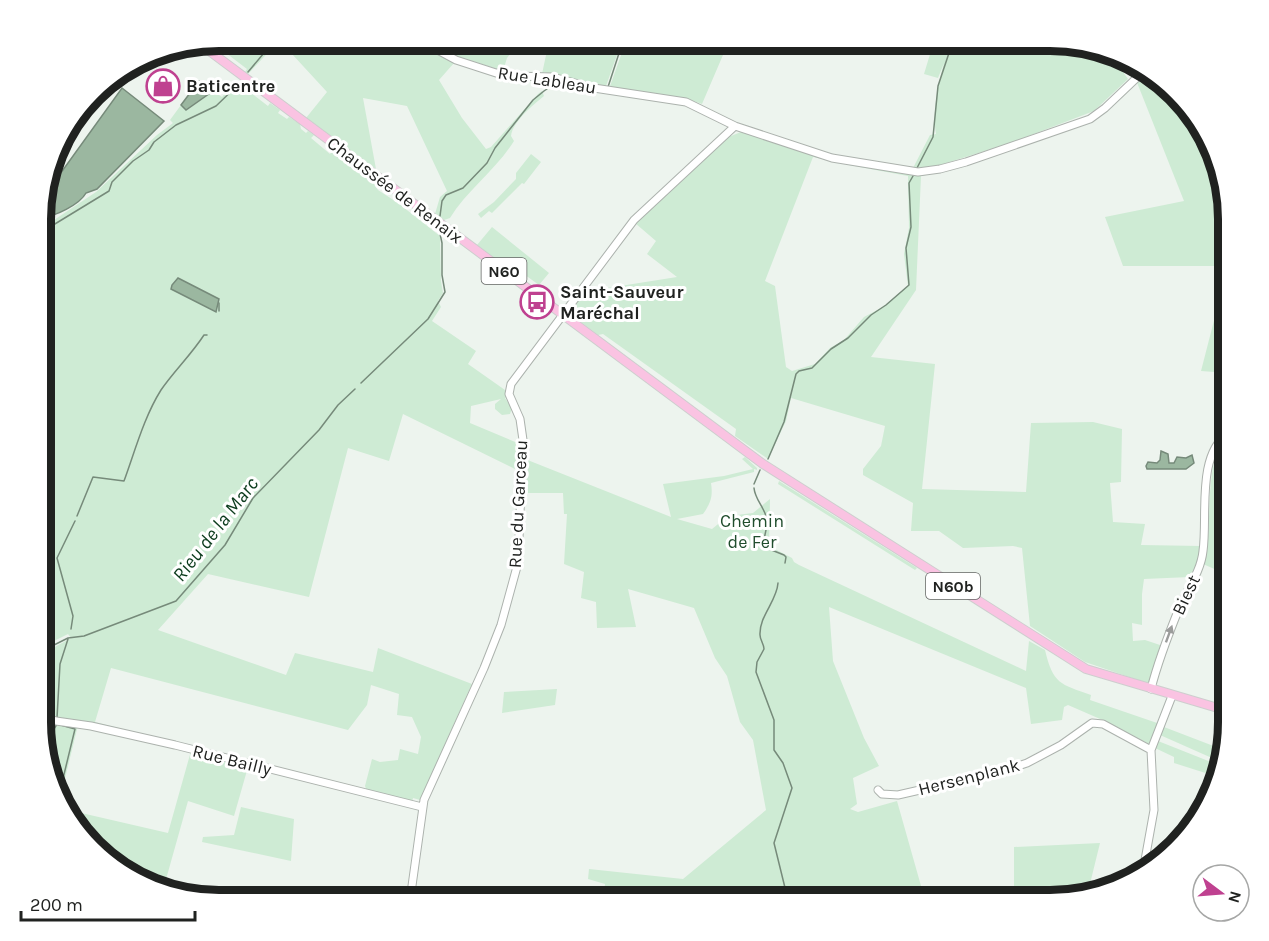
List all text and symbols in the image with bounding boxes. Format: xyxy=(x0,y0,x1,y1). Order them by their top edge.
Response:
street label: Rue Lableau xyxy=(496,61,598,99)
shop icon: Baticentre xyxy=(145,68,181,104)
place label: Baticentre xyxy=(186,75,275,97)
street label: Chaussée de Renaix xyxy=(323,132,467,248)
road number: N60 xyxy=(482,258,526,284)
place label: Saint-Sauveur Maréchal xyxy=(560,281,683,324)
bus stop icon: Saint-Sauveur Maréchal xyxy=(519,284,555,320)
street label: Rue du Garceau xyxy=(504,439,532,569)
water label: Rieu de la Marc xyxy=(168,473,263,586)
park label: Chemin de Fer xyxy=(720,510,784,553)
street label: Biest xyxy=(1167,571,1205,619)
road number: N60b xyxy=(926,573,980,599)
one-way arrow xyxy=(1165,625,1175,643)
street label: Rue Bailly xyxy=(190,740,274,781)
street label: Hersenplank xyxy=(916,754,1022,800)
north arrow xyxy=(1191,863,1251,923)
scale bar xyxy=(21,884,195,922)
text: N xyxy=(1224,889,1246,905)
text: 200 m xyxy=(30,894,83,916)

